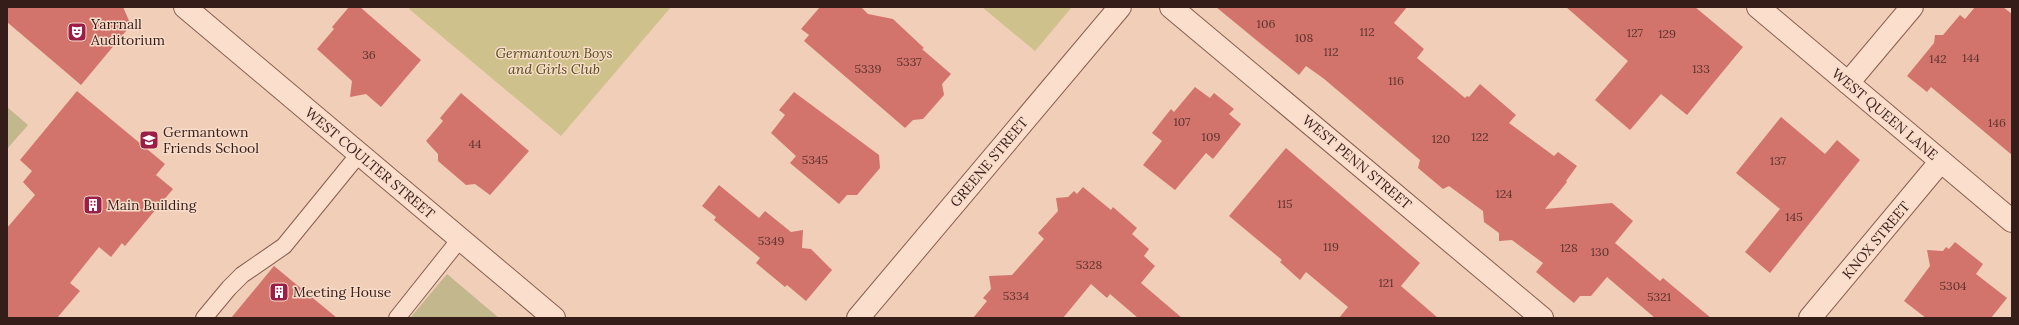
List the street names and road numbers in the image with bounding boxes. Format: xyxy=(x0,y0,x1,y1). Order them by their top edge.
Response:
street label: WEST QUEEN LANE xyxy=(1828,64,1942,164)
street label: WEST COULTER STREET xyxy=(301,103,439,223)
street label: WEST PENN STREET xyxy=(1299,111,1415,213)
street label: GREENE STREET xyxy=(946,113,1032,211)
street label: KNOX STREET xyxy=(1838,198,1914,282)

